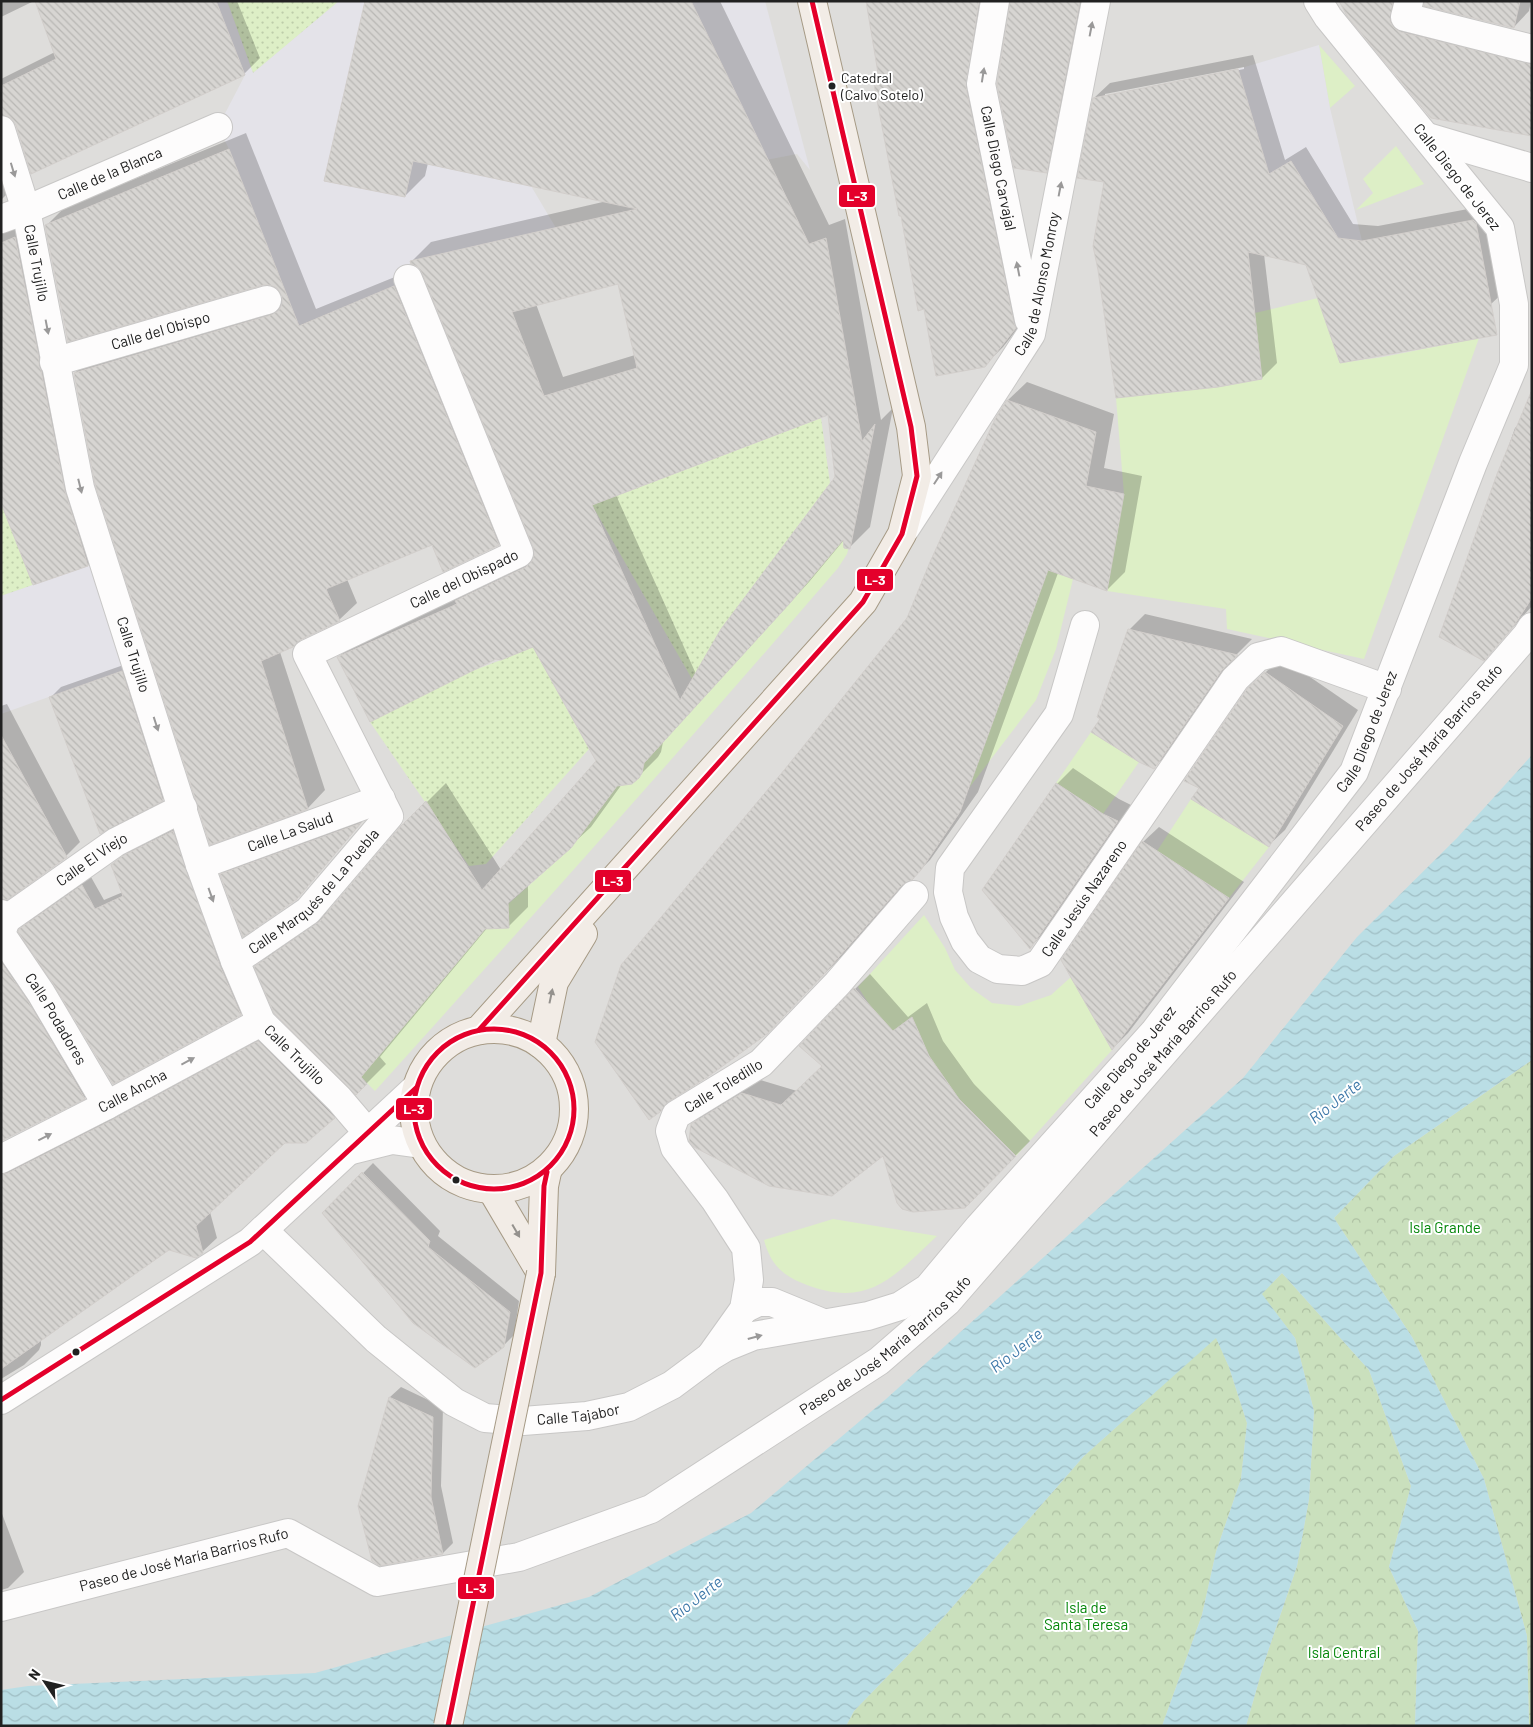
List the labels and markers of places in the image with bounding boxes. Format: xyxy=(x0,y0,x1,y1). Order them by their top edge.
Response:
place label: Catedral (Calvo Sotelo) xyxy=(840,69,923,103)
marker: Catedral (Calvo Sotelo) xyxy=(827,81,837,91)
unlabelled marker xyxy=(451,1175,461,1185)
unlabelled marker xyxy=(71,1347,81,1357)

